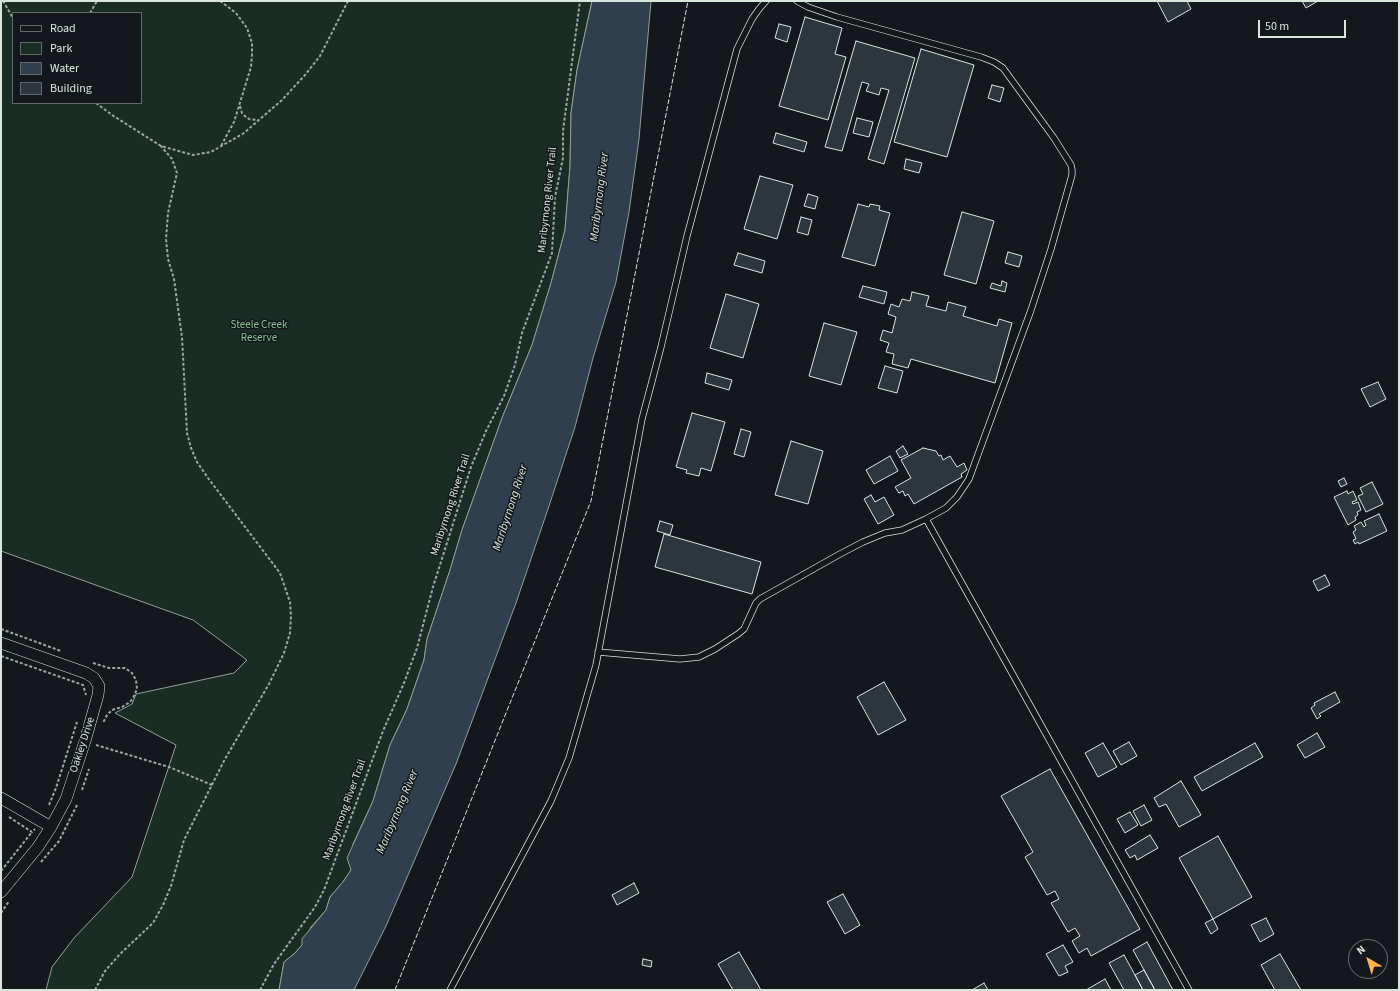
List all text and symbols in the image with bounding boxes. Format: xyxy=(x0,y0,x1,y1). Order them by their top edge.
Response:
legend xyxy=(12,12,142,104)
scale bar xyxy=(1260,12,1348,38)
text: 50 m xyxy=(1265,18,1289,35)
text: Road xyxy=(50,20,76,37)
text: Park xyxy=(50,40,72,57)
text: Water xyxy=(50,60,79,77)
text: Building xyxy=(50,80,92,97)
street label: Maribyrnong River Trail xyxy=(536,146,560,254)
water label: Maribyrnong River xyxy=(587,152,613,242)
park label: Steele Creek Reserve xyxy=(231,319,287,345)
street label: Maribyrnong River Trail xyxy=(428,452,474,558)
water label: Maribyrnong River xyxy=(490,463,532,553)
street label: Oakley Drive xyxy=(68,715,98,775)
street label: Maribyrnong River Trail xyxy=(321,758,369,862)
water label: Maribyrnong River xyxy=(374,768,422,856)
north arrow xyxy=(1348,939,1388,979)
text: N xyxy=(1353,942,1368,958)

